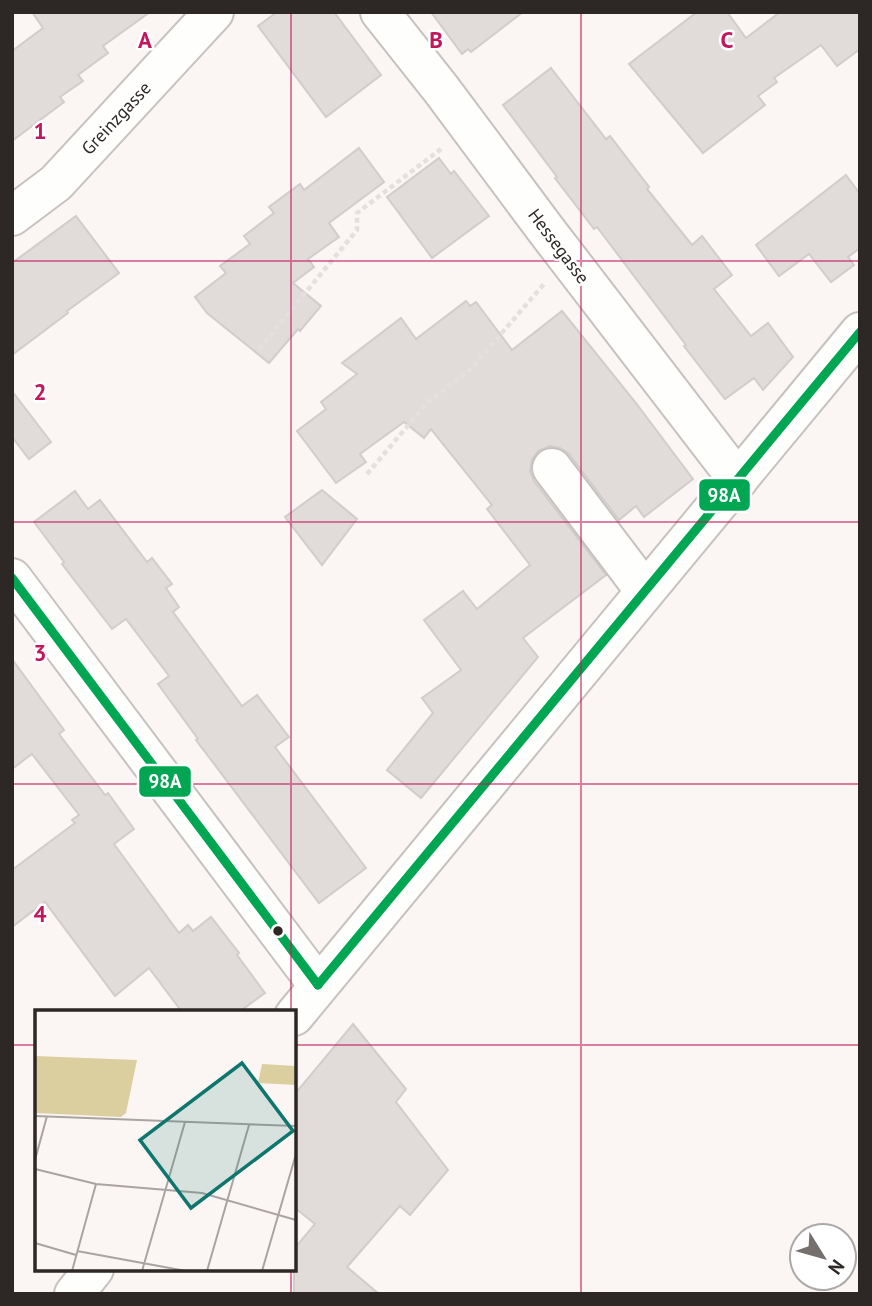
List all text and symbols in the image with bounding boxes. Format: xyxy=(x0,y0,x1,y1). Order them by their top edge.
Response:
text: A xyxy=(138,25,152,54)
text: B xyxy=(429,25,443,54)
text: C xyxy=(721,25,734,54)
street label: Greinzgasse xyxy=(76,77,156,159)
text: 1 xyxy=(33,116,47,145)
street label: Hessegasse xyxy=(523,204,595,288)
text: 2 xyxy=(33,377,47,406)
line badge: 98A xyxy=(698,478,751,512)
text: 98A xyxy=(707,483,741,507)
text: 3 xyxy=(33,638,47,667)
line badge: 98A xyxy=(138,765,192,798)
text: 98A xyxy=(148,769,182,793)
text: 4 xyxy=(33,899,47,928)
unlabelled marker xyxy=(271,924,285,938)
inset map xyxy=(35,1010,296,1271)
north arrow xyxy=(788,1222,858,1292)
text: N xyxy=(823,1255,850,1279)

